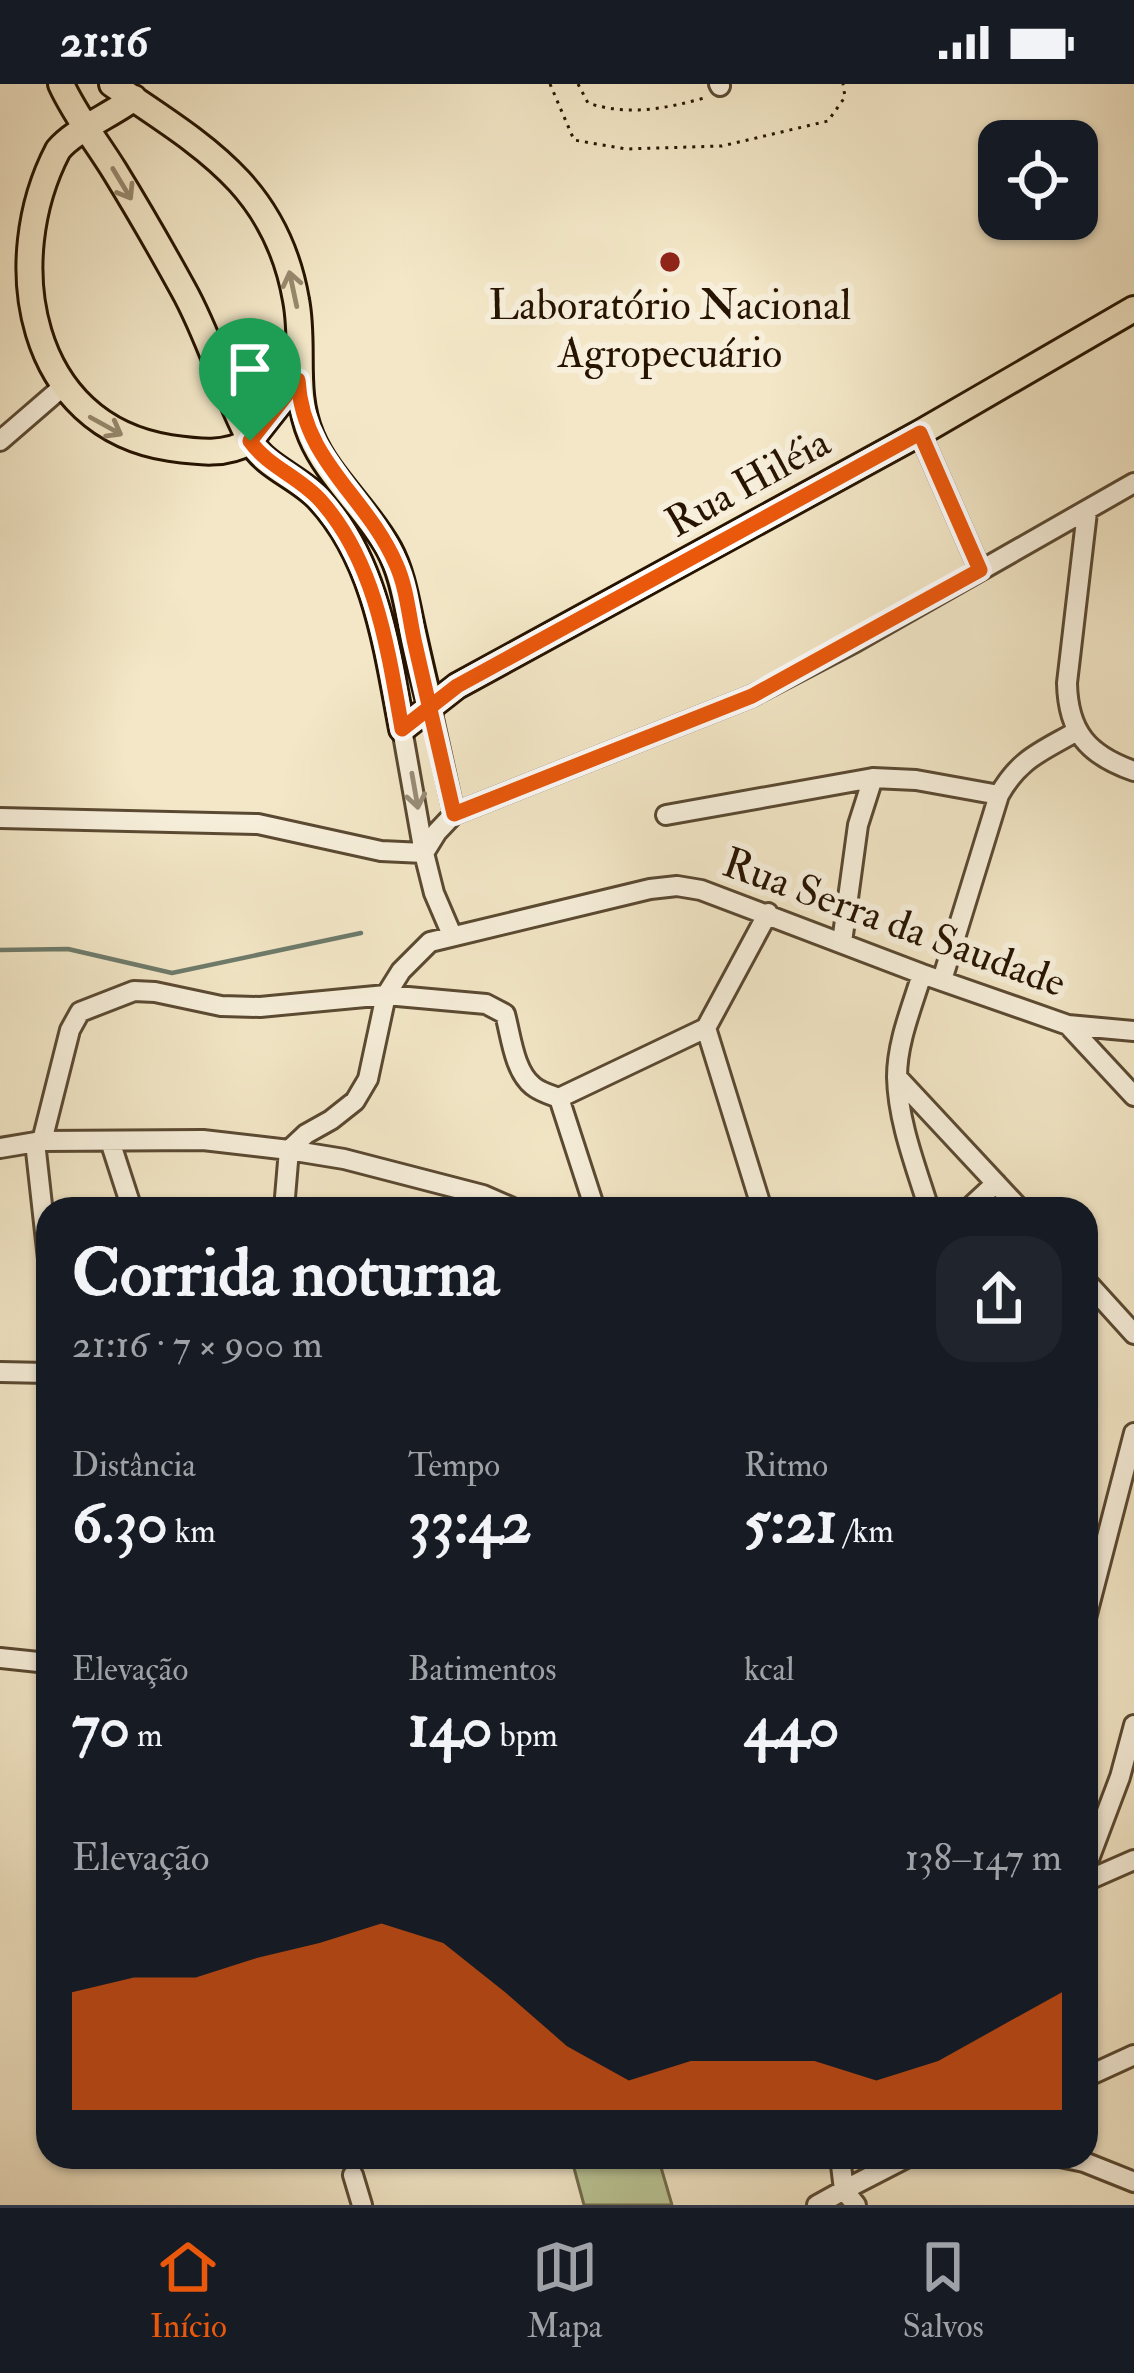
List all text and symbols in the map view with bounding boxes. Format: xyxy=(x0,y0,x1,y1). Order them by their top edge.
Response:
text: 21:16 xyxy=(60,14,149,70)
map controls xyxy=(978,120,1098,240)
button: locate xyxy=(978,120,1098,240)
one-way arrow xyxy=(110,166,134,200)
marker: Laboratório Nacional Agropecuário xyxy=(657,249,683,275)
one-way arrow xyxy=(280,270,303,308)
place label: Laboratório Nacional Agropecuário xyxy=(489,280,851,380)
pin xyxy=(199,318,301,441)
icon: arrive xyxy=(217,336,283,402)
one-way arrow xyxy=(87,415,122,438)
street label: Rua Hiléia xyxy=(657,416,840,549)
one-way arrow xyxy=(404,770,427,809)
street label: Rua Serra da Saudade xyxy=(715,837,1073,1009)
text: Corrida noturna xyxy=(72,1233,499,1316)
button: share xyxy=(936,1236,1062,1362)
text: 21:16 · 7 × 900 m xyxy=(72,1320,323,1369)
text: Distância xyxy=(72,1445,196,1486)
text: Tempo xyxy=(408,1445,500,1486)
text: Ritmo xyxy=(744,1445,828,1486)
text: 6.30 xyxy=(72,1486,168,1561)
text: 33:42 xyxy=(408,1486,532,1561)
text: 5:21 xyxy=(744,1486,837,1561)
text: km xyxy=(168,1511,216,1552)
text: /km xyxy=(837,1511,894,1552)
text: Elevação xyxy=(72,1649,188,1690)
text: Batimentos xyxy=(408,1649,557,1690)
text: kcal xyxy=(744,1649,795,1690)
text: 70 xyxy=(72,1690,130,1765)
text: 140 xyxy=(408,1690,493,1765)
text: 440 xyxy=(744,1690,839,1765)
text: m xyxy=(130,1715,163,1756)
text: bpm xyxy=(493,1715,558,1756)
text: Elevação xyxy=(72,1833,209,1882)
text: 138–147 m xyxy=(905,1833,1062,1882)
tab: Início xyxy=(150,2234,227,2347)
tab: Mapa xyxy=(527,2234,602,2347)
tab: Salvos xyxy=(903,2234,984,2347)

